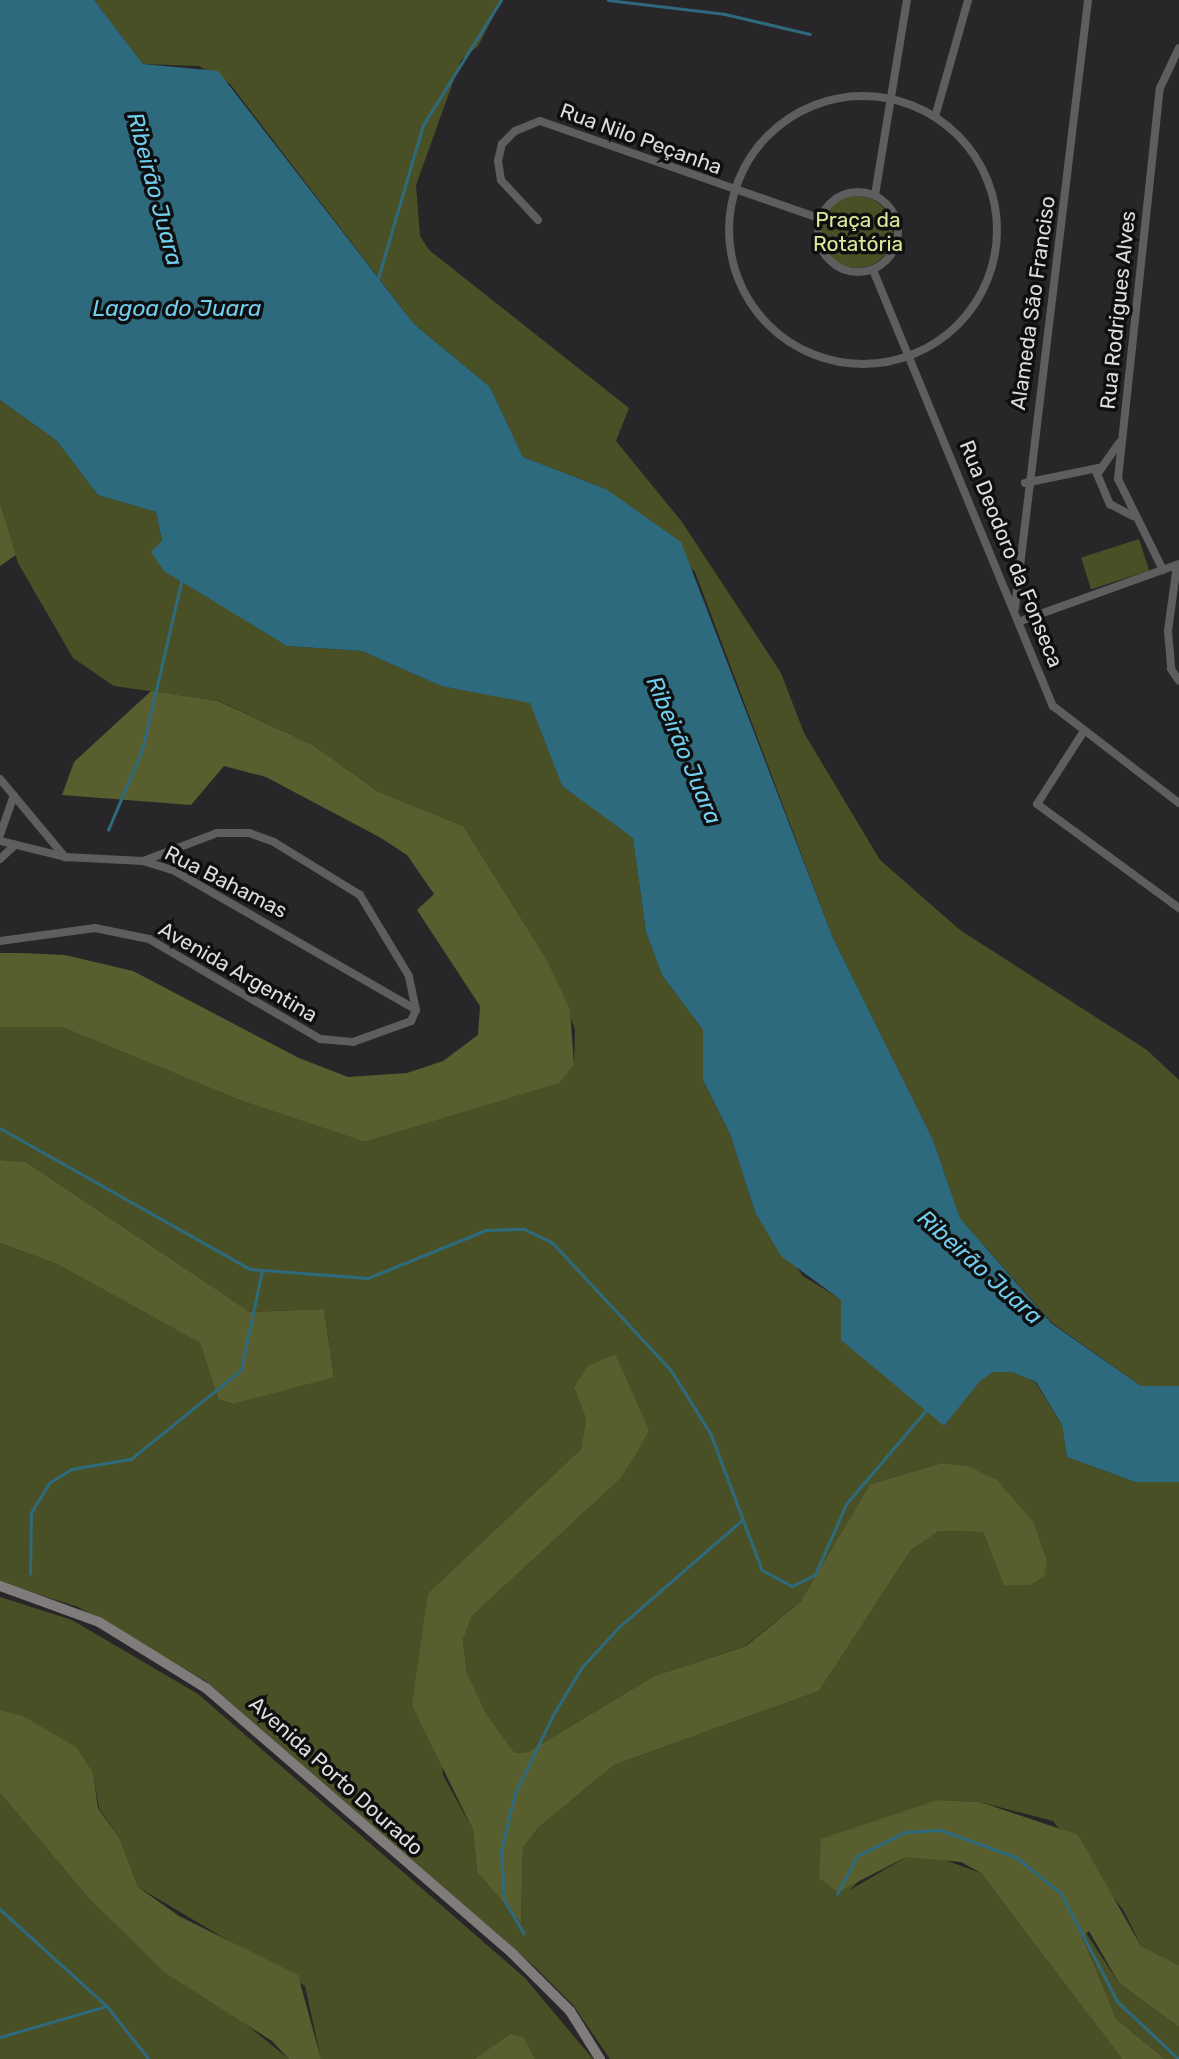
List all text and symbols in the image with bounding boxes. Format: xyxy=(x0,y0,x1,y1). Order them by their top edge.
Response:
street label: Rua Nilo Peçanha xyxy=(557,98,725,180)
water label: Ribeirão Juara xyxy=(121,109,189,269)
street label: Alameda São Franciso xyxy=(1006,194,1060,412)
park label: Praça da Rotatória xyxy=(813,207,903,257)
street label: Rua Rodrigues Alves xyxy=(1095,209,1141,411)
water label: Lagoa do Juara xyxy=(93,294,261,322)
street label: Rua Deodoro da Fonseca xyxy=(954,437,1068,671)
water label: Ribeirão Juara xyxy=(640,672,728,828)
street label: Rua Bahamas xyxy=(161,840,291,924)
street label: Avenida Argentina xyxy=(154,916,322,1028)
water label: Ribeirão Juara xyxy=(912,1204,1048,1330)
street label: Avenida Porto Dourado xyxy=(244,1691,428,1861)

